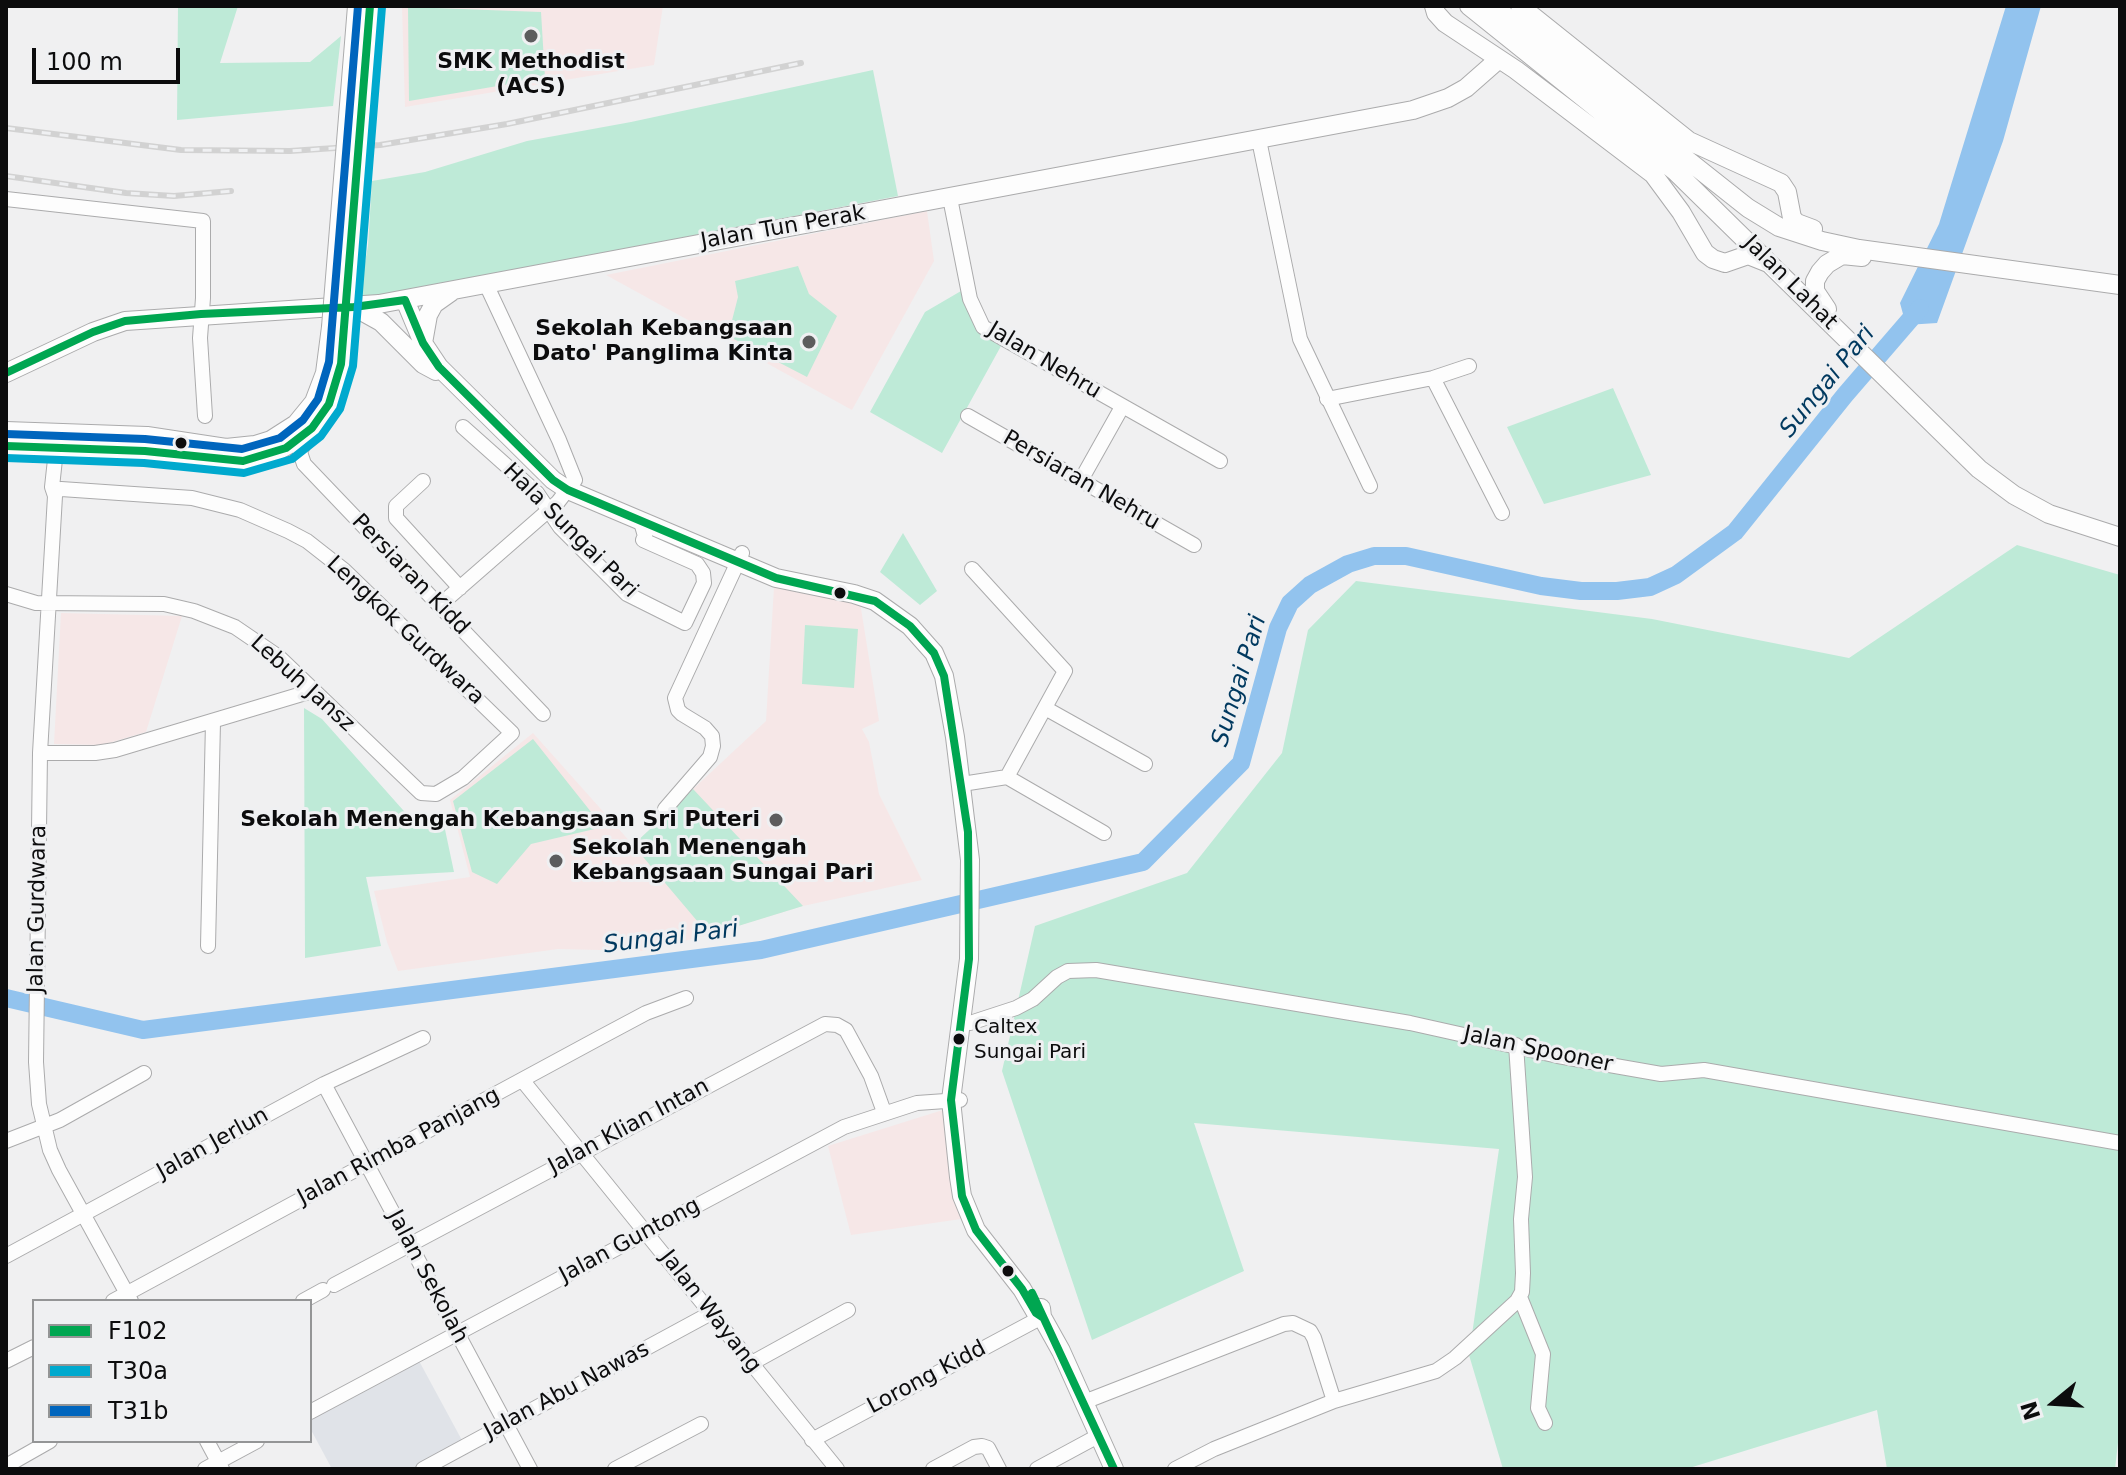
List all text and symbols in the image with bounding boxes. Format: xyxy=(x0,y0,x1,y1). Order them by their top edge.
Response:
marker: SMK Methodist (ACS) xyxy=(522,27,540,45)
scale bar xyxy=(36,32,184,82)
text: 100 m xyxy=(46,48,123,76)
place label: SMK Methodist (ACS) xyxy=(437,49,625,100)
street label: Jalan Tun Perak xyxy=(699,201,867,255)
street label: Jalan Lahat xyxy=(1737,230,1843,336)
place label: Sekolah Kebangsaan Dato' Panglima Kinta xyxy=(532,316,793,368)
street label: Jalan Nehru xyxy=(983,317,1105,405)
water label: Sungai Pari xyxy=(1774,320,1882,444)
marker: Sekolah Kebangsaan Dato' Panglima Kinta xyxy=(800,333,818,351)
street label: Persiaran Nehru xyxy=(998,425,1164,537)
unlabelled marker xyxy=(173,435,189,451)
street label: Hala Sungai Pari xyxy=(497,458,643,604)
street label: Persiaran Kidd xyxy=(346,509,474,641)
street label: Lengkok Gurdwara xyxy=(321,551,489,711)
unlabelled marker xyxy=(832,585,848,601)
water label: Sungai Pari xyxy=(1206,612,1274,750)
street label: Lebuh Jansz xyxy=(244,630,360,738)
place label: Sekolah Menengah Kebangsaan Sri Puteri xyxy=(240,807,760,833)
marker: Sekolah Menengah Kebangsaan Sri Puteri xyxy=(767,811,785,829)
street label: Jalan Gurdwara xyxy=(23,825,53,993)
place label: Sekolah Menengah Kebangsaan Sungai Pari xyxy=(572,835,873,886)
marker: Sekolah Menengah Kebangsaan Sungai Pari xyxy=(547,852,565,870)
water label: Sungai Pari xyxy=(602,915,740,961)
place label: Caltex Sungai Pari xyxy=(974,1016,1086,1063)
street label: Jalan Spooner xyxy=(1461,1021,1615,1079)
marker: Caltex Sungai Pari xyxy=(951,1031,967,1047)
street label: Jalan Klian Intan xyxy=(544,1074,714,1180)
street label: Jalan Rimba Panjang xyxy=(293,1083,505,1211)
street label: Jalan Jerlun xyxy=(153,1103,273,1185)
street label: Jalan Guntong xyxy=(555,1193,705,1289)
street label: Jalan Sekolah xyxy=(381,1206,473,1348)
street label: Jalan Wayang xyxy=(654,1245,766,1379)
unlabelled marker xyxy=(1000,1263,1016,1279)
legend xyxy=(32,1299,312,1443)
text: F102 xyxy=(108,1317,168,1345)
street label: Jalan Abu Nawas xyxy=(480,1336,654,1446)
street label: Lorong Kidd xyxy=(863,1336,991,1420)
text: T30a xyxy=(108,1357,168,1385)
north arrow xyxy=(2014,1363,2094,1443)
text: T31b xyxy=(108,1397,168,1425)
text: N xyxy=(2016,1398,2045,1423)

